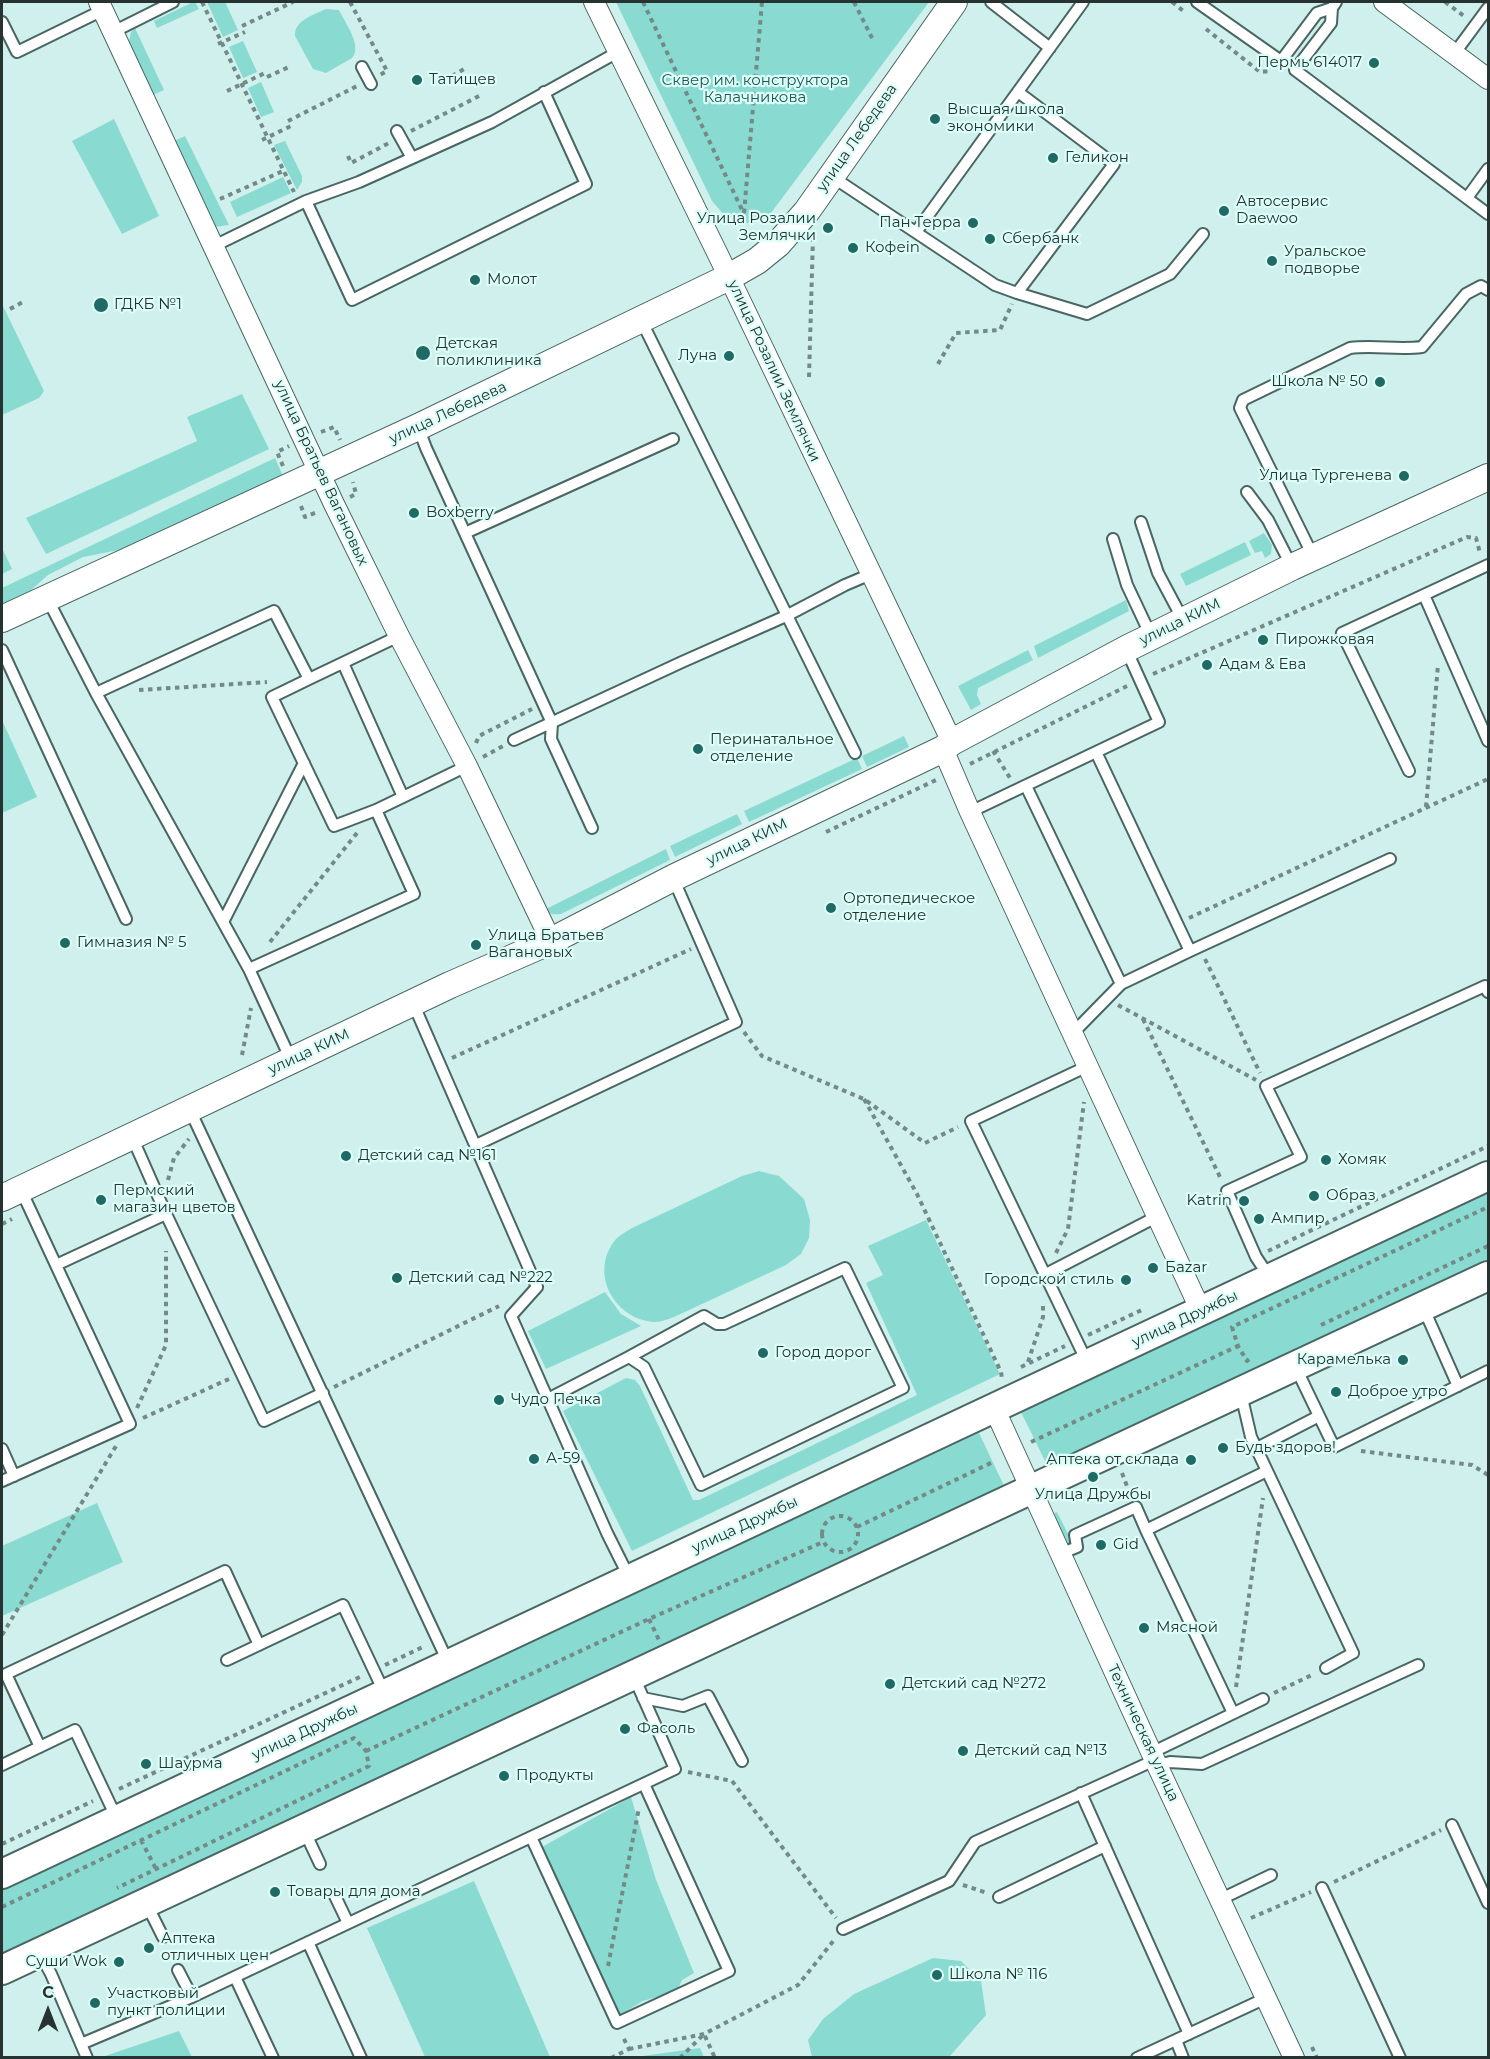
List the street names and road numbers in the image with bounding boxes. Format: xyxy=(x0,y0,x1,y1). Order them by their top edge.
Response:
street label: улица Лебедева xyxy=(813,81,901,195)
street label: улица Розалии Землячки xyxy=(724,277,824,465)
street label: улица Братьев Вагановых xyxy=(270,377,372,569)
street label: улица Лебедева xyxy=(386,378,510,448)
street label: улица КИМ xyxy=(1137,595,1223,649)
street label: улица КИМ xyxy=(704,815,790,869)
street label: улица КИМ xyxy=(265,1025,353,1079)
street label: улица Дружбы xyxy=(1129,1287,1241,1351)
street label: улица Дружбы xyxy=(689,1493,801,1557)
street label: Техническая улица xyxy=(1103,1662,1183,1804)
street label: улица Дружбы xyxy=(249,1700,361,1764)

